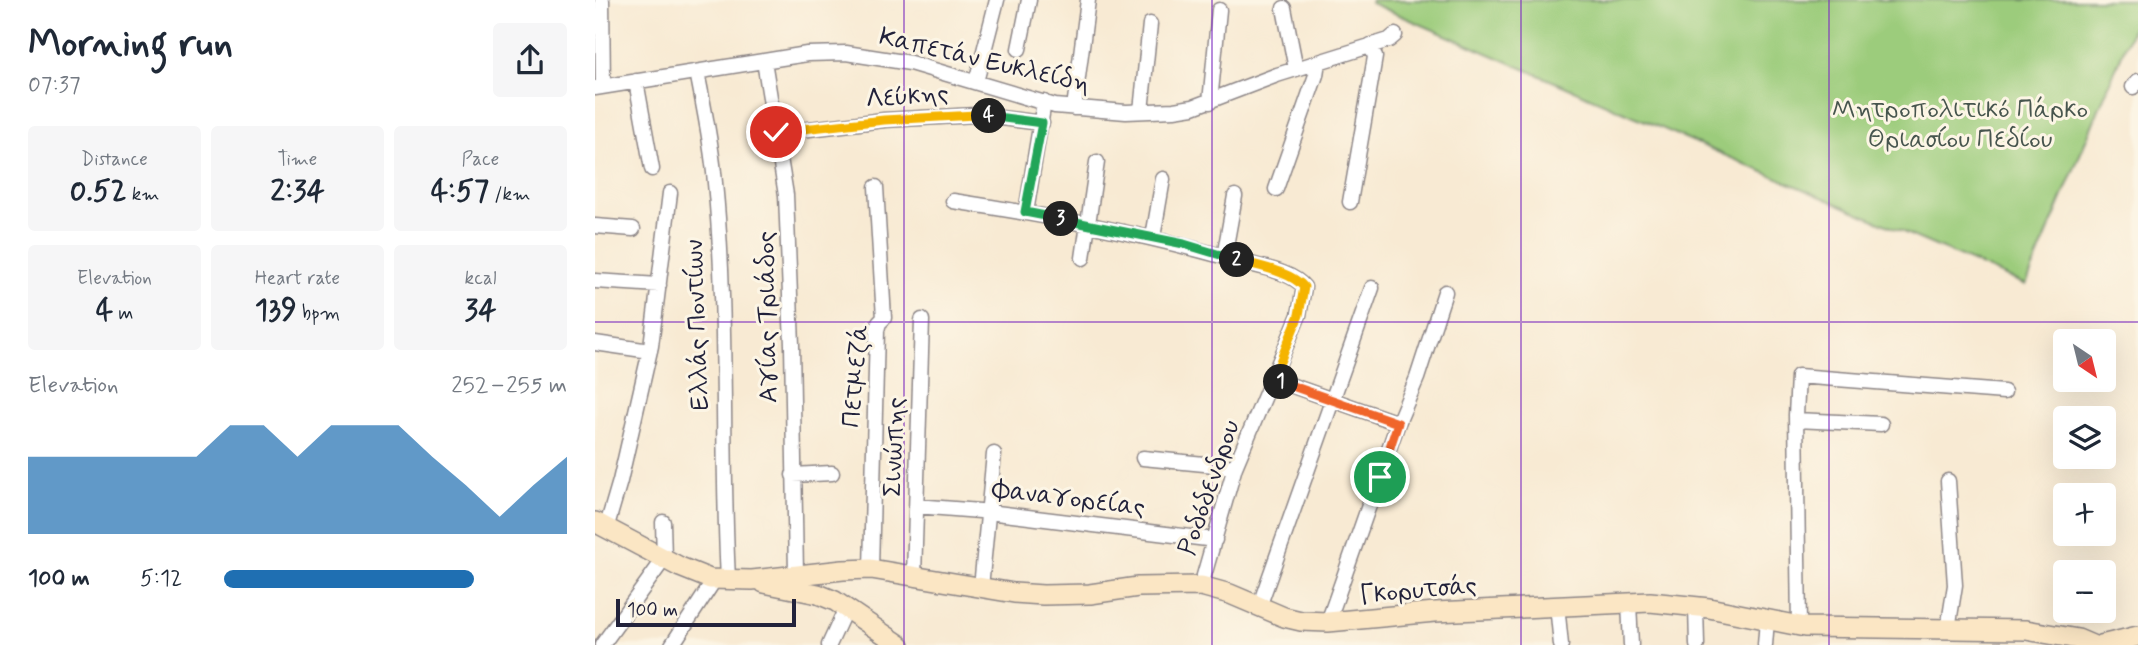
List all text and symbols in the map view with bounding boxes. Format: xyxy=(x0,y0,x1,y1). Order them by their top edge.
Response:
text: Morning run xyxy=(28,20,233,69)
street label: Καπετάν Ευκλείδη xyxy=(876,20,1093,102)
button: share xyxy=(493,23,567,97)
text: 07:37 xyxy=(28,71,81,101)
street label: Λεύκης xyxy=(864,77,950,117)
park label: Μητροπολιτικό Πάρκο Θριασίου Πεδίου xyxy=(1832,93,2088,157)
pin: 4 xyxy=(971,99,1007,134)
pin xyxy=(746,102,806,162)
text: 4 xyxy=(983,103,994,128)
icon: check xyxy=(757,113,795,151)
text: Distance xyxy=(81,147,148,172)
text: Time xyxy=(278,147,317,172)
text: Pace xyxy=(462,147,499,172)
text: 0.52 xyxy=(70,172,127,211)
text: 2:34 xyxy=(270,172,325,211)
text: 4:57 xyxy=(431,172,489,211)
text: km xyxy=(127,182,159,207)
text: /km xyxy=(489,182,530,207)
pin: 3 xyxy=(1043,202,1079,236)
text: 3 xyxy=(1056,206,1065,231)
street label: Αγίας Τριάδος xyxy=(750,231,786,403)
street label: Ελλάς Ποντίων xyxy=(678,239,718,411)
pin: 2 xyxy=(1219,243,1255,278)
text: 2 xyxy=(1232,247,1241,272)
text: Elevation xyxy=(77,266,152,291)
text: Heart rate xyxy=(255,266,340,291)
text: kcal xyxy=(465,266,496,291)
text: 4 xyxy=(96,291,113,330)
text: 139 xyxy=(255,291,297,330)
text: 34 xyxy=(465,291,496,330)
text: m xyxy=(113,301,133,326)
text: bpm xyxy=(297,301,340,326)
street label: Πετμεζά xyxy=(835,323,877,429)
north arrow xyxy=(2053,329,2116,392)
map controls xyxy=(2053,329,2116,623)
pin: 1 xyxy=(1263,364,1299,400)
text: 1 xyxy=(1276,369,1285,394)
text: Elevation xyxy=(28,371,119,401)
text: 252–255 m xyxy=(451,371,567,401)
street label: Σινώπης xyxy=(876,396,914,498)
button: layers xyxy=(2053,406,2116,469)
street label: Ροδόδενδρου xyxy=(1171,416,1249,560)
pin xyxy=(1350,447,1410,507)
icon: arrive xyxy=(1361,458,1399,496)
street label: Φαναγορείας xyxy=(989,473,1147,525)
button: + xyxy=(2053,483,2116,546)
button: − xyxy=(2053,560,2116,623)
text: 100 m xyxy=(28,564,90,594)
text: 5:12 xyxy=(140,564,182,594)
street label: Γκορυτσάς xyxy=(1358,569,1478,613)
scale bar xyxy=(616,596,796,628)
text: 100 m xyxy=(627,598,678,623)

